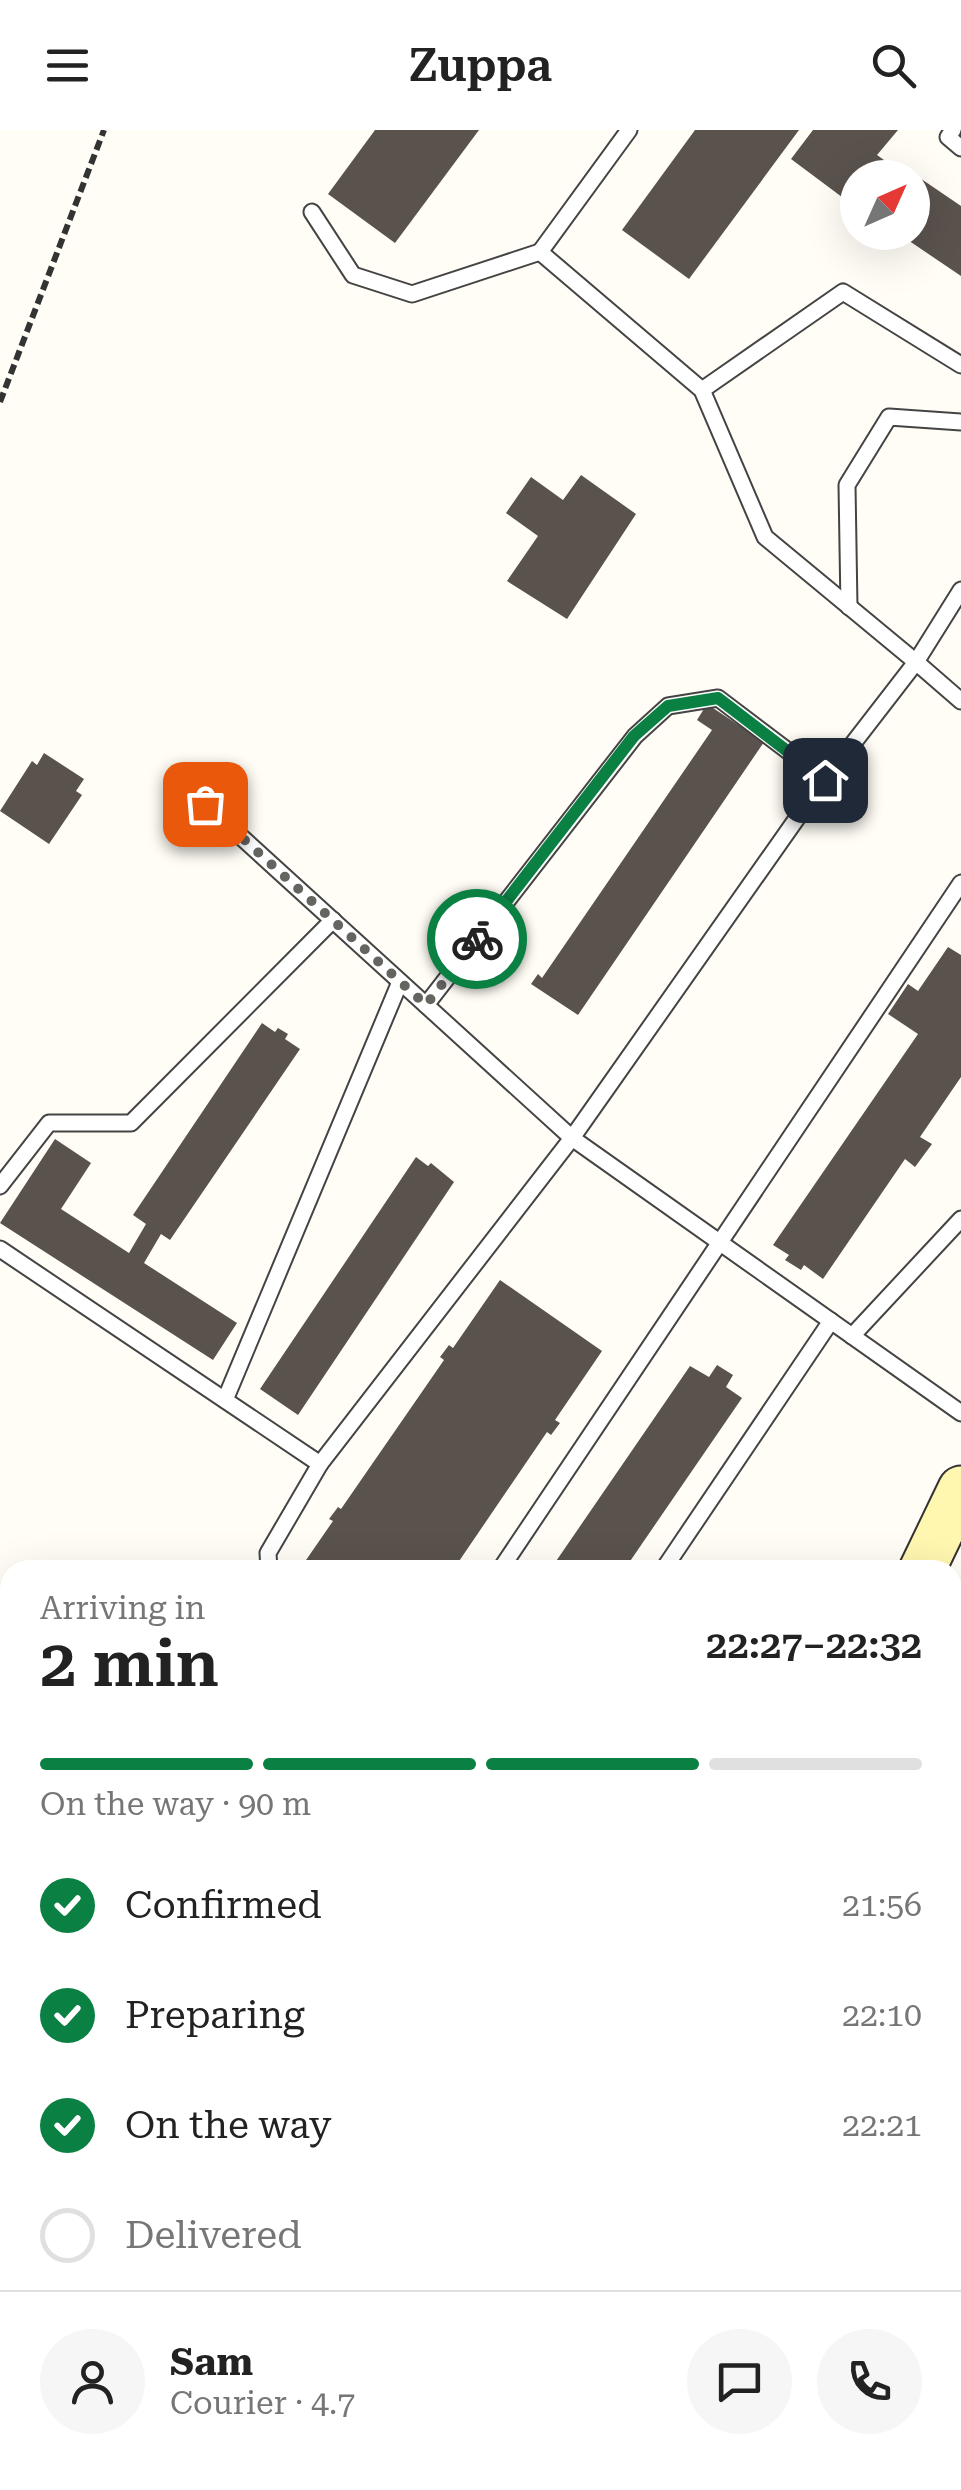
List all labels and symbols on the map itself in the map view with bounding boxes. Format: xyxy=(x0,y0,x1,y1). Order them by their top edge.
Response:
north arrow xyxy=(840,160,930,250)
pin xyxy=(783,738,868,823)
pin xyxy=(163,762,248,847)
courier xyxy=(427,889,527,989)

